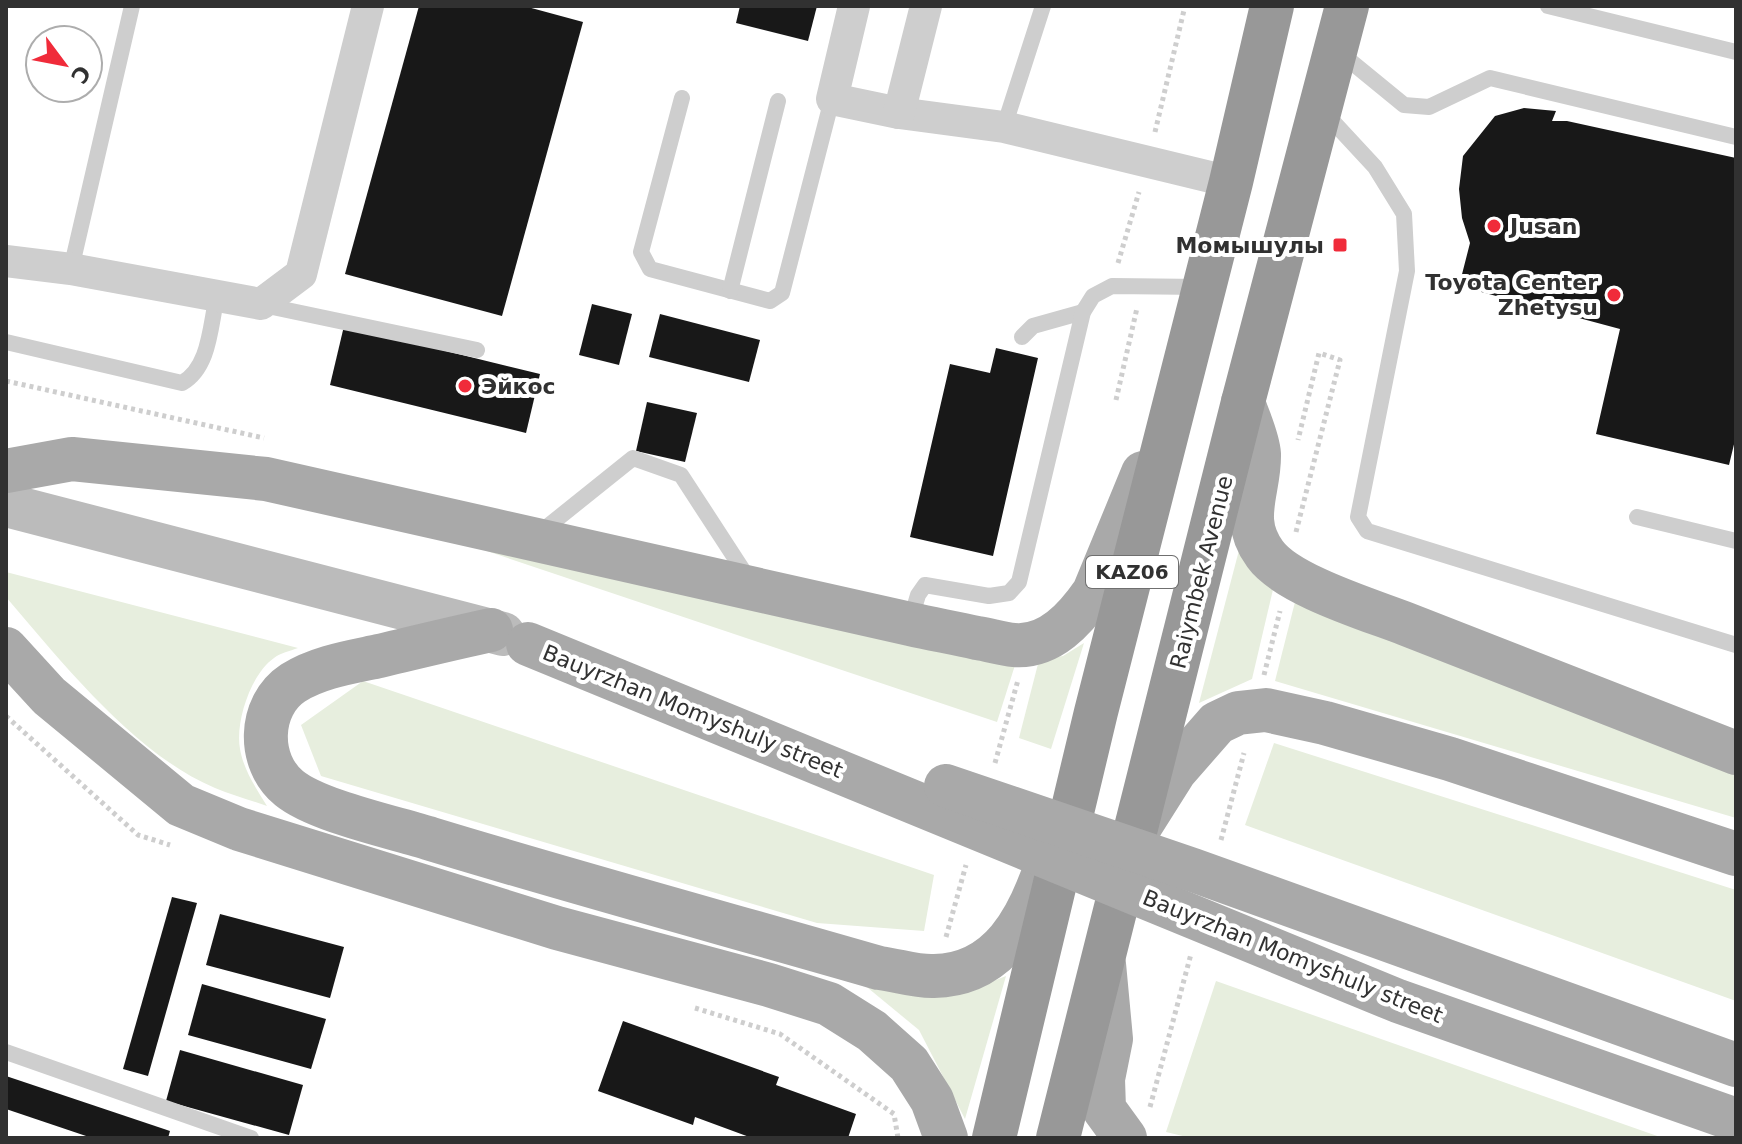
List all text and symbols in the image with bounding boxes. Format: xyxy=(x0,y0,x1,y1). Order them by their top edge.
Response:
north arrow xyxy=(24,24,104,104)
text: С xyxy=(66,61,95,88)
place label: Jusan xyxy=(1508,214,1577,239)
marker: Jusan xyxy=(1485,217,1503,235)
place label: Момышулы xyxy=(1175,233,1324,258)
marker: Момышулы xyxy=(1331,236,1349,254)
place label: Toyota Center Zhetysu xyxy=(1425,270,1598,320)
marker: Toyota Center Zhetysu xyxy=(1605,286,1623,304)
place label: Эйкос xyxy=(481,374,556,399)
marker: Эйкос xyxy=(456,377,474,395)
street label: Raiymbek Avenue xyxy=(1165,473,1238,671)
road number: KАZ06 xyxy=(1086,556,1178,588)
street label: Bauyrzhan Momyshuly street xyxy=(539,640,847,783)
street label: Bauyrzhan Momyshuly street xyxy=(1139,885,1447,1028)

